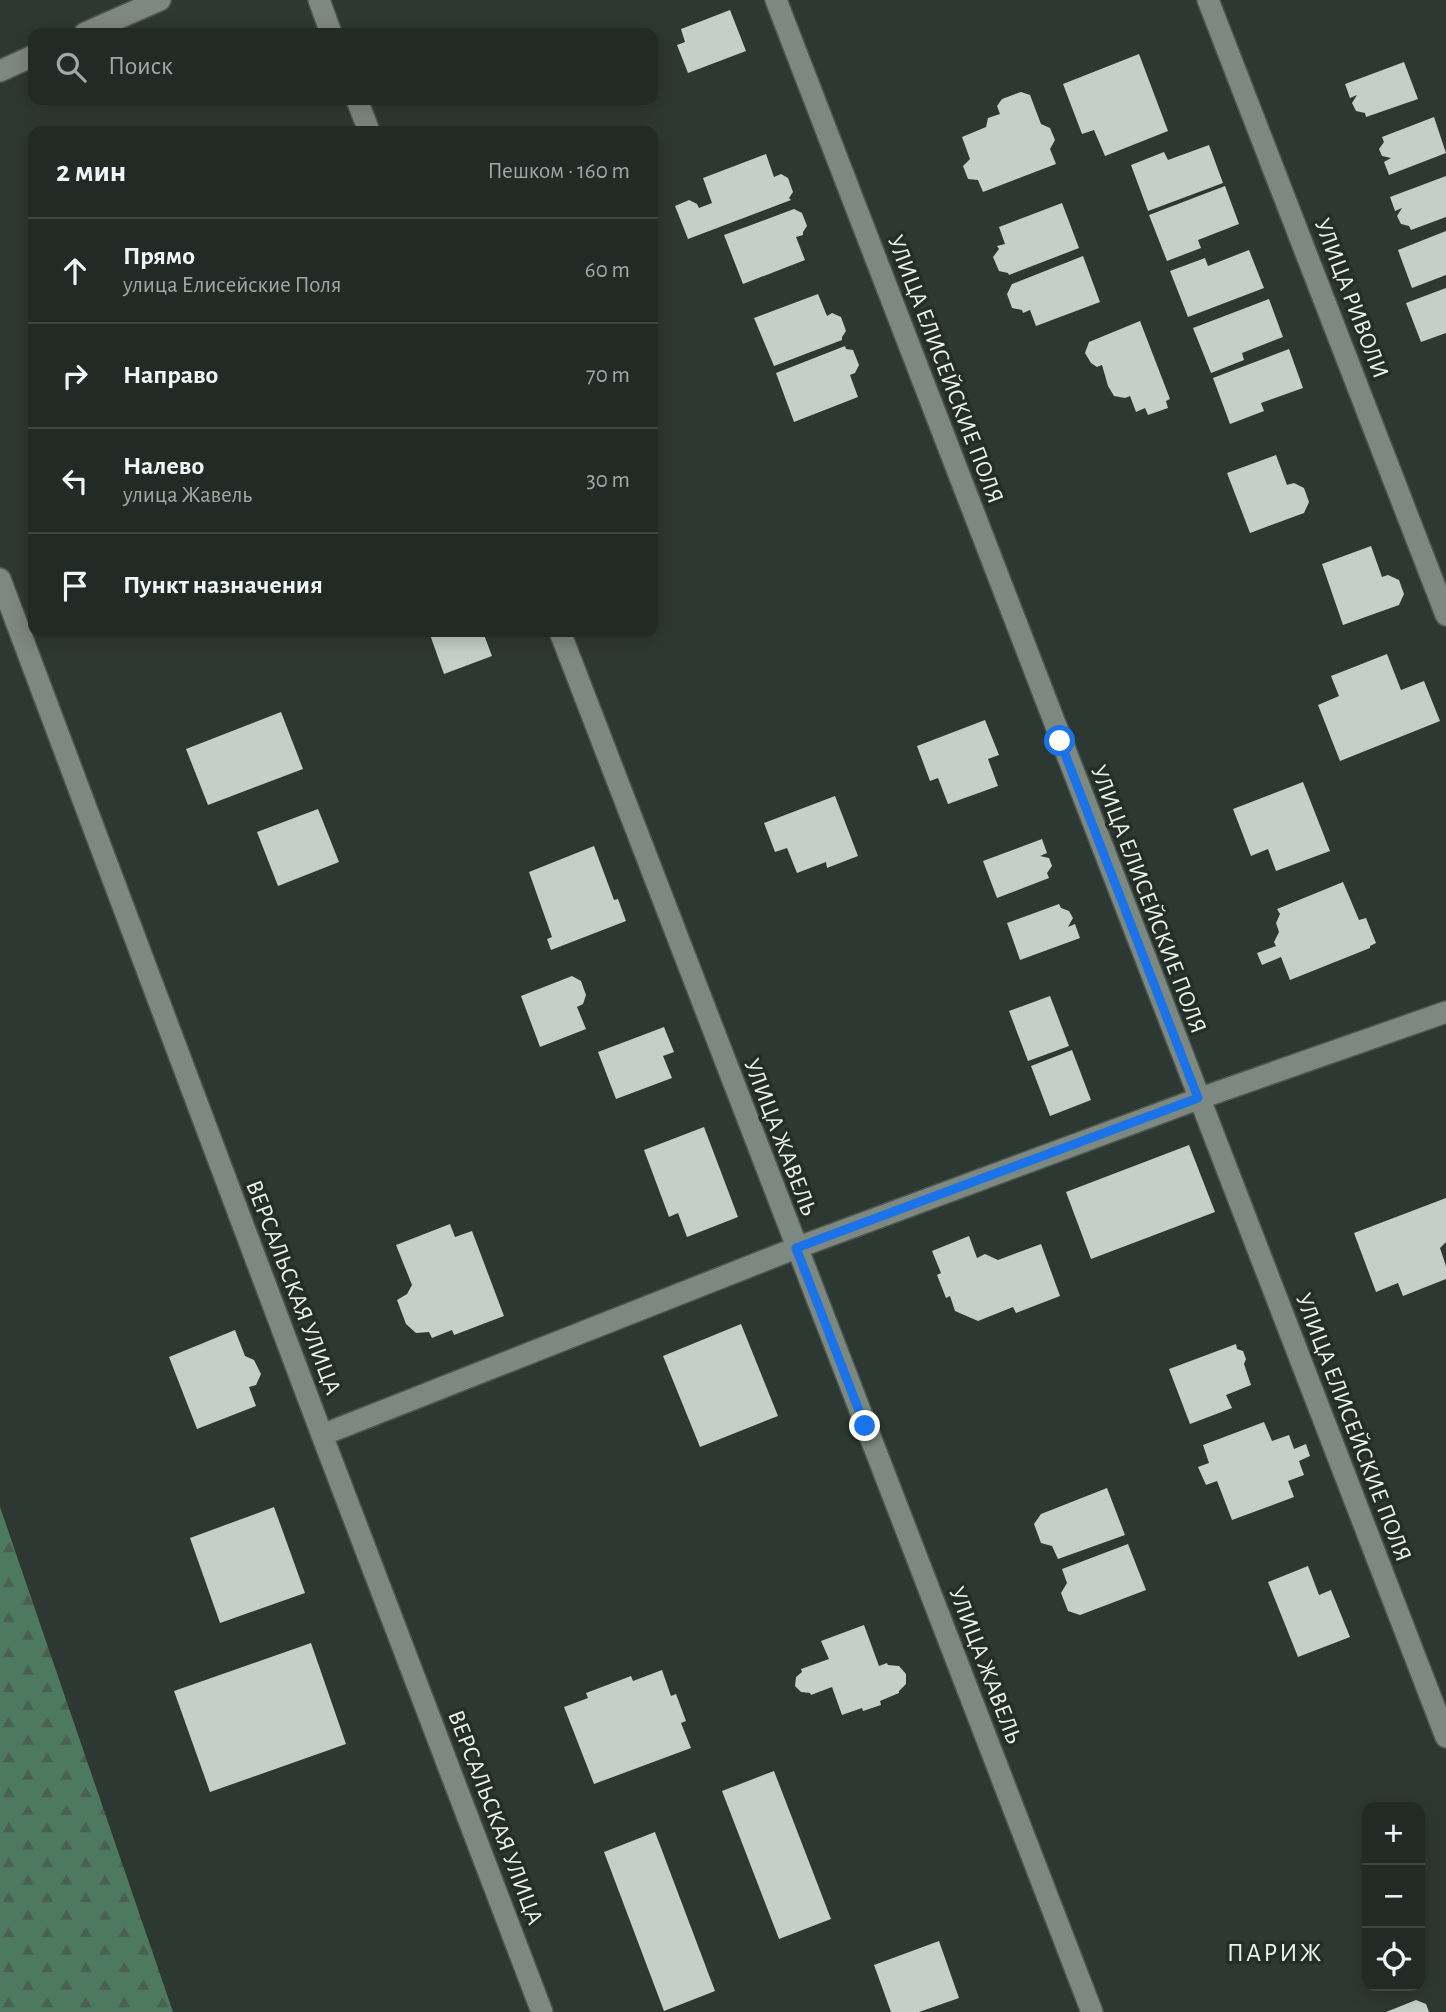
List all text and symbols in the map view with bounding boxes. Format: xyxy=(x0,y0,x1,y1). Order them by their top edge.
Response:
search box xyxy=(28,28,658,105)
icon: search xyxy=(52,48,90,86)
text: Поиск xyxy=(108,53,173,79)
text: 2 мин xyxy=(56,157,126,187)
text: Пешком · 160 m xyxy=(487,160,630,183)
street label: УЛИЦА РИВОЛИ xyxy=(1310,215,1393,382)
street label: УЛИЦА ЕЛИСЕЙСКИЕ ПОЛЯ xyxy=(883,232,1007,507)
text: Прямо xyxy=(123,243,195,269)
icon: ahead xyxy=(56,252,94,290)
text: 60 m xyxy=(585,259,630,282)
text: улица Елисейские Поля xyxy=(123,274,341,297)
icon: right xyxy=(56,357,94,395)
text: Направо xyxy=(123,362,218,388)
text: 70 m xyxy=(586,364,630,387)
text: Налево xyxy=(123,453,204,479)
icon: left xyxy=(56,462,94,500)
text: 30 m xyxy=(586,469,630,492)
text: улица Жавель xyxy=(123,484,252,507)
icon: arrive xyxy=(56,567,94,605)
text: Пункт назначения xyxy=(123,572,323,598)
route start xyxy=(1044,725,1075,756)
street label: УЛИЦА ЕЛИСЕЙСКИЕ ПОЛЯ xyxy=(1086,762,1210,1037)
street label: УЛИЦА ЖАВЕЛЬ xyxy=(739,1056,821,1219)
street label: ВЕРСАЛЬСКАЯ УЛИЦА xyxy=(241,1177,345,1398)
street label: УЛИЦА ЕЛИСЕЙСКИЕ ПОЛЯ xyxy=(1291,1290,1415,1565)
route end xyxy=(849,1410,880,1441)
street label: УЛИЦА ЖАВЕЛЬ xyxy=(944,1584,1026,1747)
street label: ВЕРСАЛЬСКАЯ УЛИЦА xyxy=(443,1707,547,1928)
map controls xyxy=(1362,1802,1425,1991)
button: + xyxy=(1362,1802,1425,1865)
button: − xyxy=(1362,1865,1425,1928)
button: locate xyxy=(1362,1928,1425,1991)
district label: ПАРИЖ xyxy=(1227,1940,1323,1966)

